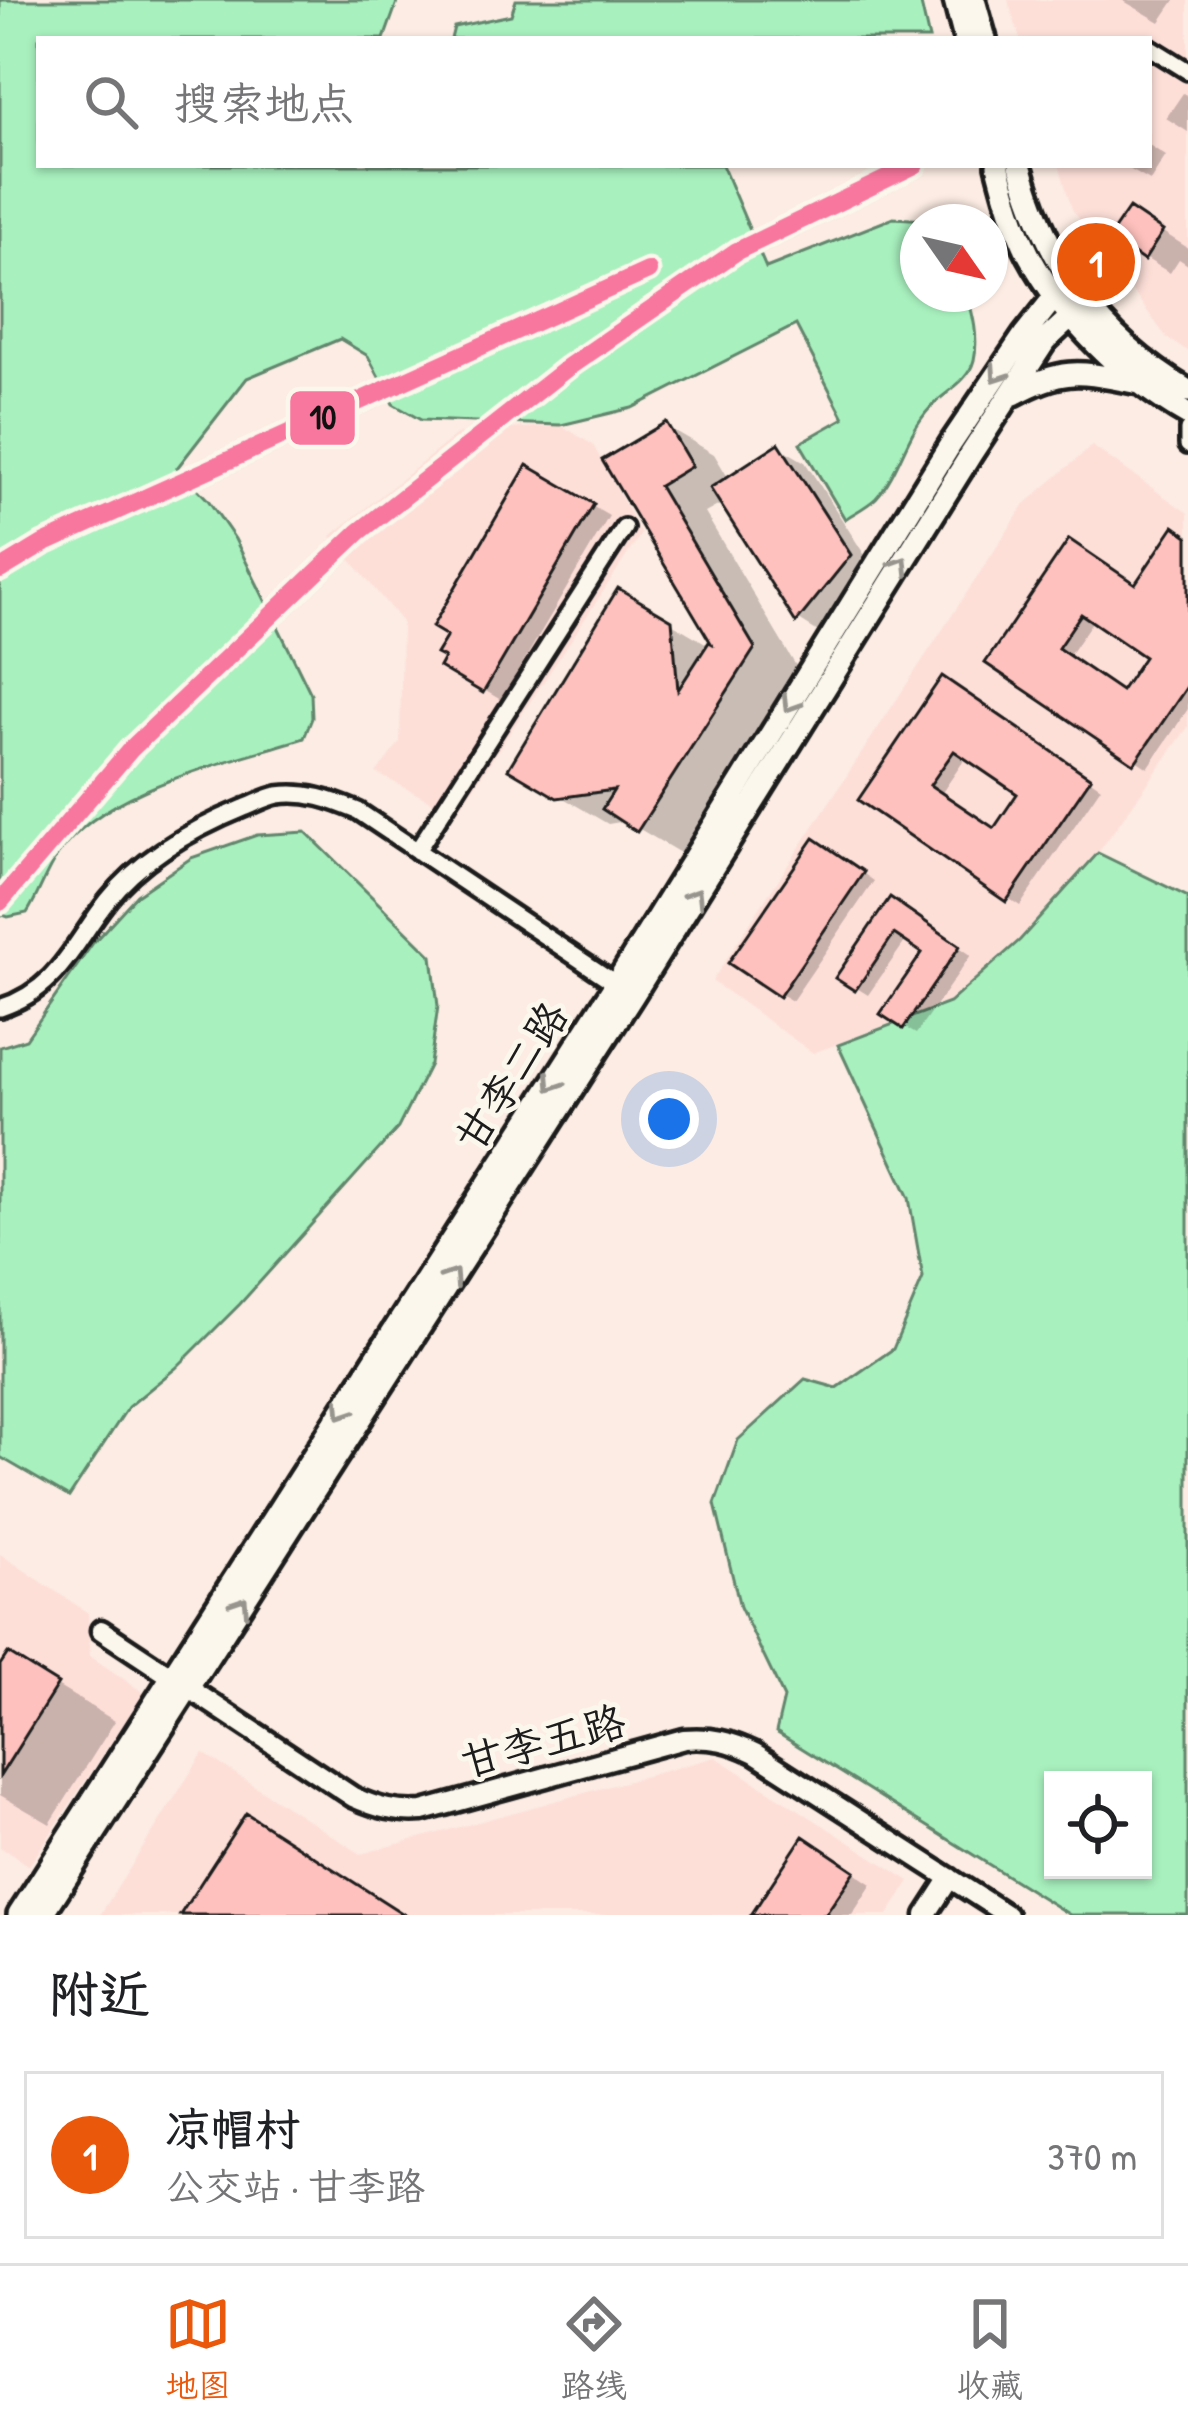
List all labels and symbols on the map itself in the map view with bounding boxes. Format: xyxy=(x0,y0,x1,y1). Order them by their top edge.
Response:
north arrow xyxy=(900,204,1008,312)
pin: 1 xyxy=(1057,217,1135,307)
one-way arrow xyxy=(990,361,1012,383)
line badge: 10 xyxy=(288,389,357,447)
text: 10 xyxy=(310,395,337,439)
one-way arrow xyxy=(887,556,909,578)
one-way arrow xyxy=(782,691,804,713)
one-way arrow xyxy=(681,887,703,909)
street label: 甘李二路 xyxy=(441,990,580,1162)
one-way arrow xyxy=(545,1069,567,1091)
your location xyxy=(639,1089,699,1149)
one-way arrow xyxy=(438,1268,460,1290)
one-way arrow xyxy=(335,1397,357,1419)
one-way arrow xyxy=(227,1596,249,1618)
street label: 甘李五路 xyxy=(454,1691,631,1790)

